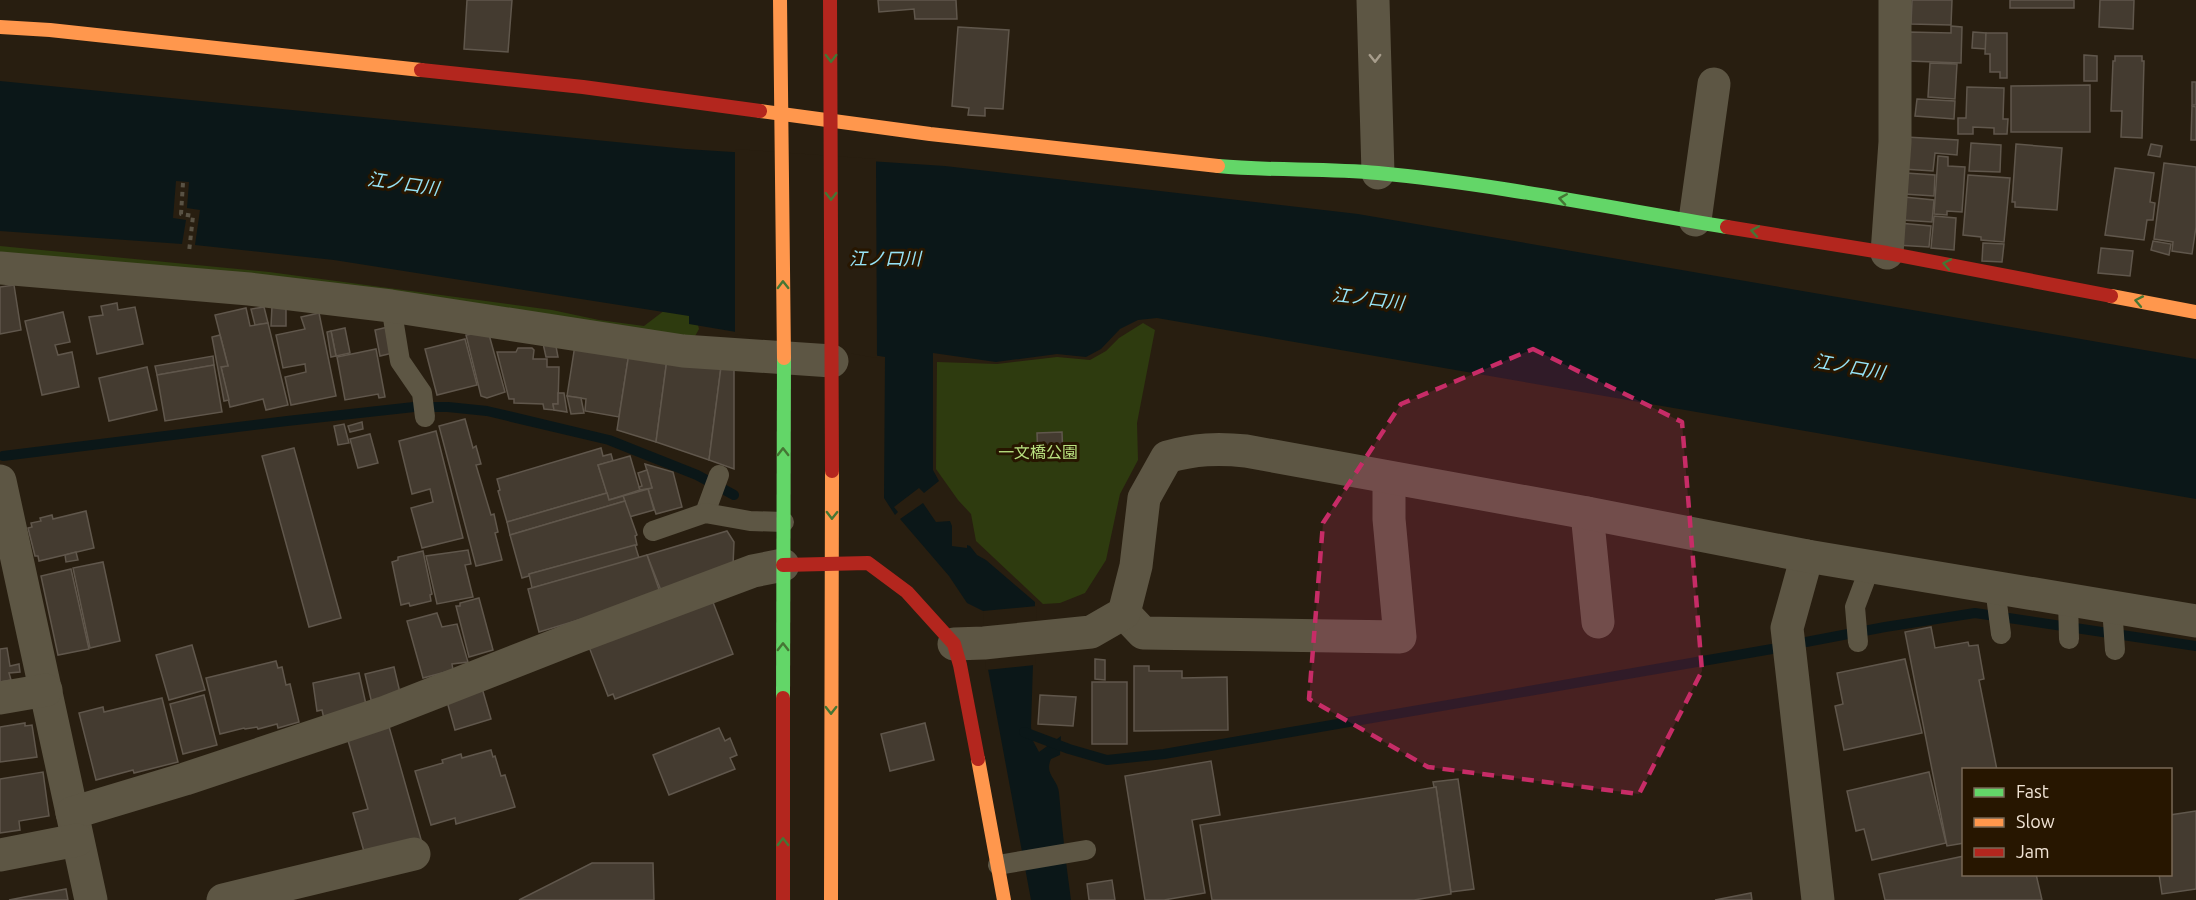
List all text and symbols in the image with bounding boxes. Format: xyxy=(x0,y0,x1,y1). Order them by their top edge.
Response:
one-way arrow xyxy=(824,54,837,63)
one-way arrow xyxy=(1369,54,1381,63)
water label: 江ノ口川 xyxy=(366,168,442,198)
one-way arrow xyxy=(825,192,837,201)
one-way arrow xyxy=(1558,194,1567,206)
one-way arrow xyxy=(1750,225,1760,237)
water label: 江ノ口川 xyxy=(849,248,923,268)
one-way arrow xyxy=(1942,258,1952,271)
one-way arrow xyxy=(777,281,789,290)
water label: 江ノ口川 xyxy=(1331,284,1407,313)
one-way arrow xyxy=(2134,295,2144,308)
water label: 江ノ口川 xyxy=(1812,350,1888,382)
park label: 一文橋公園 xyxy=(998,443,1078,461)
one-way arrow xyxy=(777,447,790,456)
one-way arrow xyxy=(825,511,838,520)
one-way arrow xyxy=(777,642,789,651)
one-way arrow xyxy=(825,706,837,715)
legend xyxy=(1962,768,2172,876)
text: Fast xyxy=(2016,781,2049,801)
text: Slow xyxy=(2016,811,2055,831)
one-way arrow xyxy=(777,837,789,846)
text: Jam xyxy=(2016,841,2050,861)

